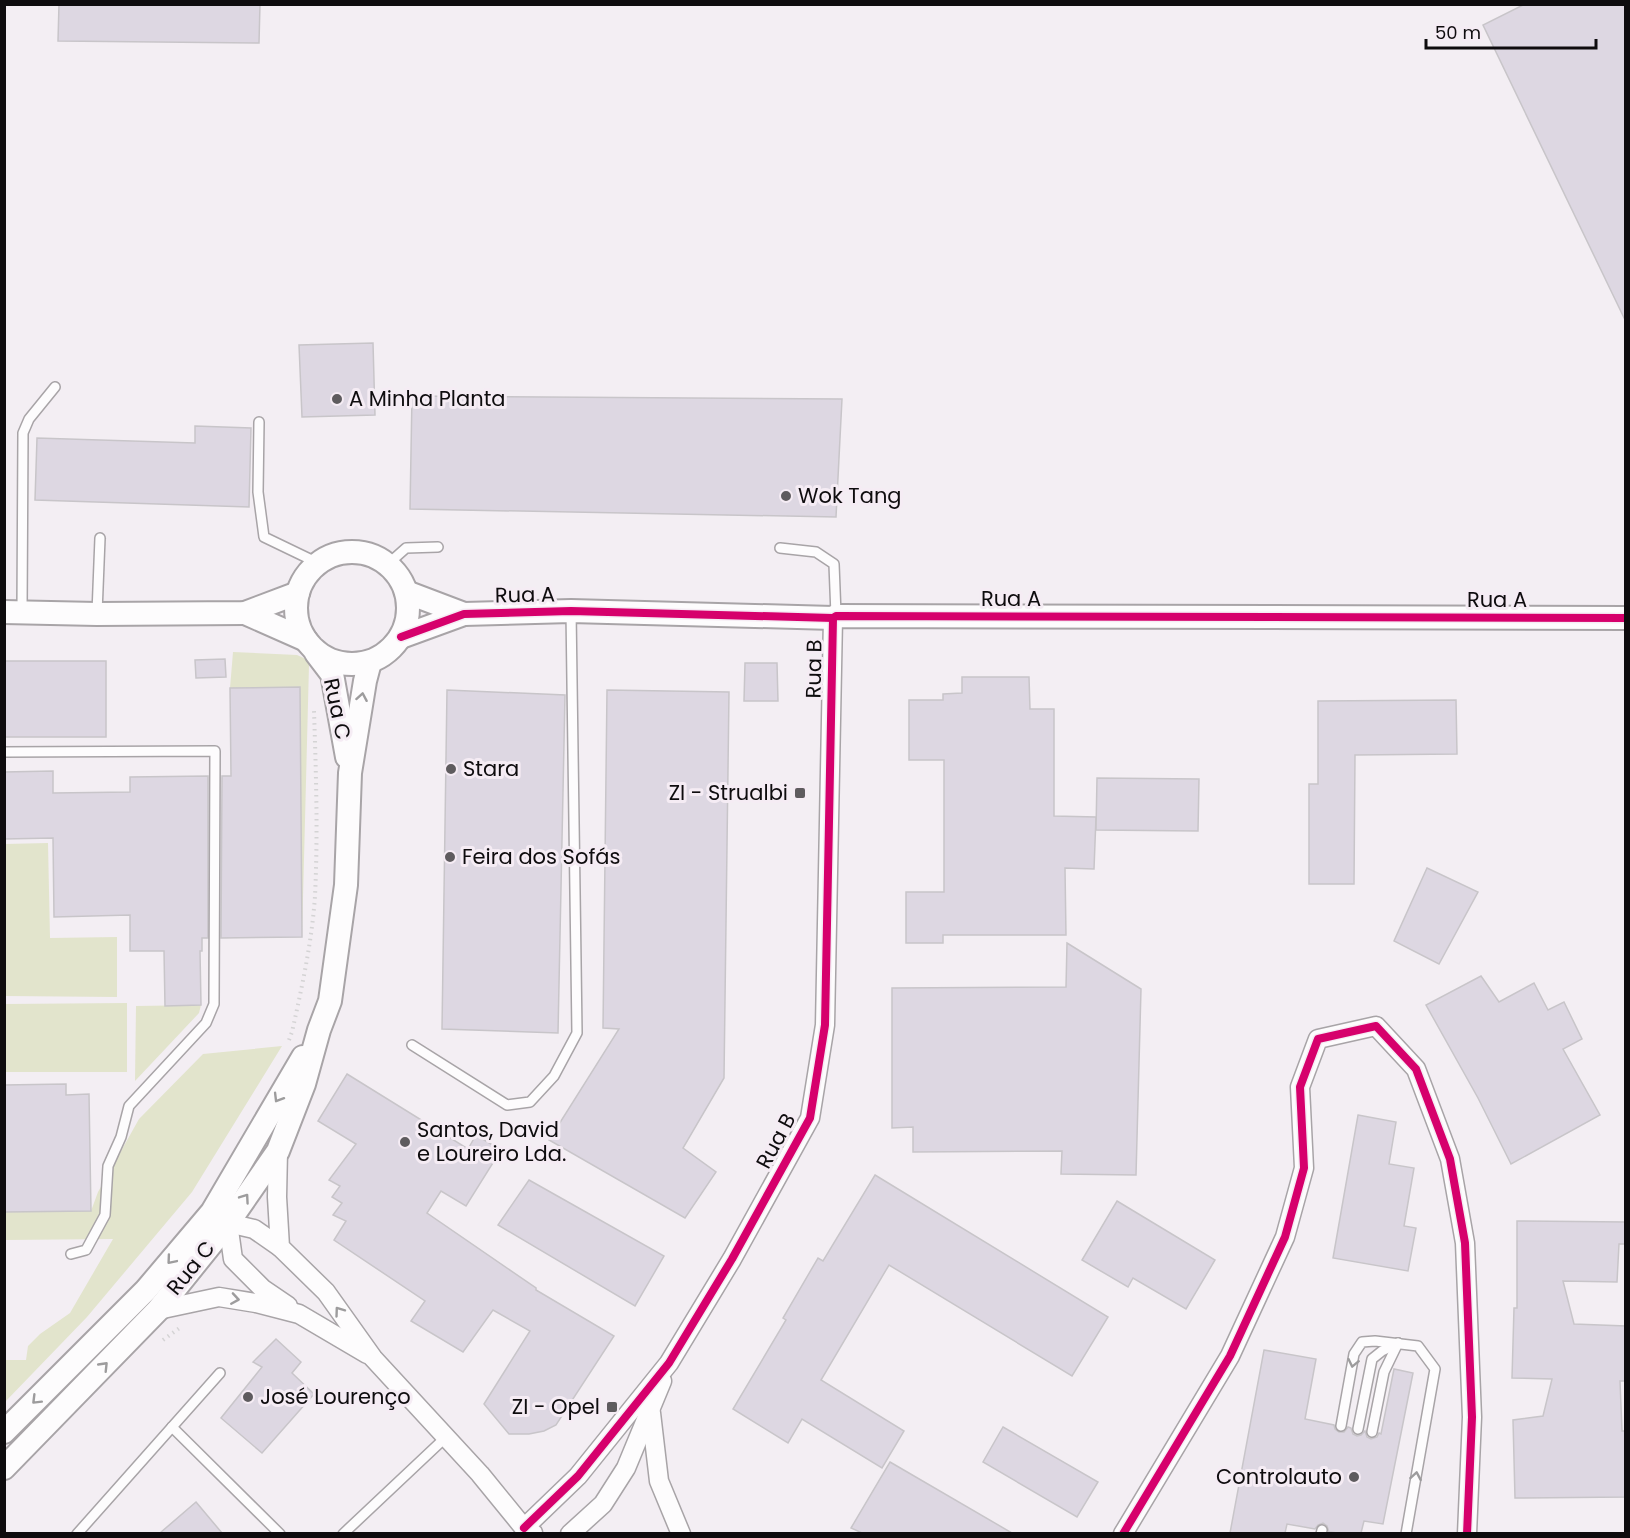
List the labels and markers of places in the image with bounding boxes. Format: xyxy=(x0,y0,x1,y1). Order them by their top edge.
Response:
place label: A Minha Planta xyxy=(349,384,506,413)
marker: A Minha Planta xyxy=(330,392,344,406)
place label: Wok Tang xyxy=(798,481,902,510)
marker: Wok Tang xyxy=(779,489,793,503)
place label: Stara xyxy=(463,754,519,783)
marker: Stara xyxy=(444,762,458,776)
place label: ZI - Strualbi xyxy=(669,778,788,807)
marker: ZI - Strualbi xyxy=(793,786,807,800)
place label: Feira dos Sofás xyxy=(462,842,620,871)
marker: Feira dos Sofás xyxy=(443,850,457,864)
place label: Santos, David e Loureiro Lda. xyxy=(417,1115,566,1168)
marker: Santos, David e Loureiro Lda. xyxy=(398,1135,412,1149)
place label: José Lourenço xyxy=(260,1382,411,1411)
marker: José Lourenço xyxy=(241,1390,255,1404)
place label: ZI - Opel xyxy=(512,1392,600,1421)
marker: ZI - Opel xyxy=(605,1400,619,1414)
place label: Controlauto xyxy=(1216,1462,1342,1491)
marker: Controlauto xyxy=(1347,1470,1361,1484)

